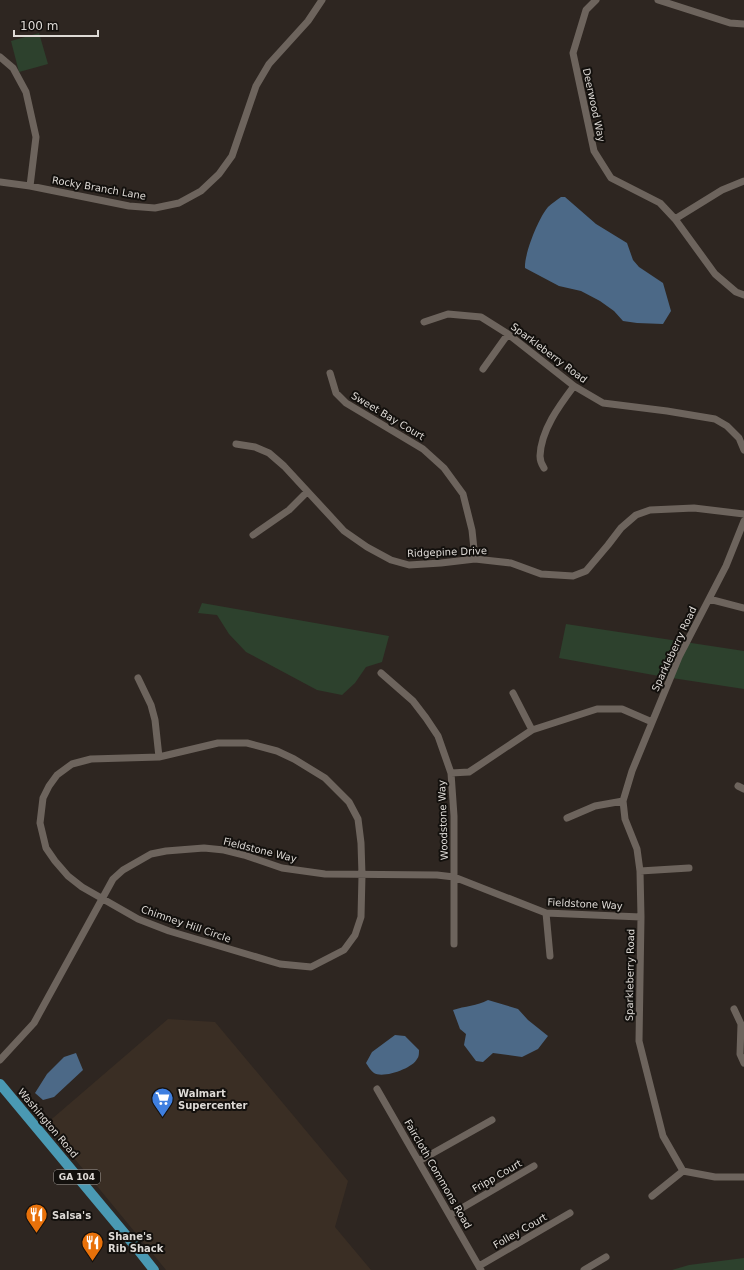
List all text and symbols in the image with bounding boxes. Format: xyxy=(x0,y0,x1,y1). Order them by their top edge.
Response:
scale bar xyxy=(14,12,98,38)
text: 100 m xyxy=(20,19,58,33)
street label: Deerwood Way xyxy=(581,67,607,143)
street label: Rocky Branch Lane xyxy=(51,174,147,202)
street label: Sparkleberry Road xyxy=(509,321,589,385)
street label: Sweet Bay Court xyxy=(349,390,427,442)
street label: Ridgepine Drive xyxy=(407,545,487,559)
street label: Sparkleberry Road xyxy=(649,605,699,693)
street label: Woodstone Way xyxy=(436,780,450,860)
street label: Fieldstone Way xyxy=(222,836,298,864)
street label: Fieldstone Way xyxy=(547,897,623,911)
street label: Chimney Hill Circle xyxy=(140,903,232,945)
street label: Sparkleberry Road xyxy=(624,929,636,1021)
street label: Washington Road xyxy=(16,1086,80,1160)
supermarket icon: Walmart Supercenter xyxy=(150,1086,176,1119)
place label: Walmart Supercenter xyxy=(178,1088,248,1111)
street label: Faircloth Commons Road xyxy=(402,1118,474,1230)
street label: Fripp Court xyxy=(470,1157,524,1195)
road number: GA 104 xyxy=(54,1170,100,1184)
restaurant icon: Salsa's xyxy=(23,1202,49,1235)
place label: Salsa's xyxy=(52,1210,91,1221)
street label: Folley Court xyxy=(491,1211,549,1251)
restaurant icon: Shane's Rib Shack xyxy=(79,1229,105,1262)
place label: Shane's Rib Shack xyxy=(108,1231,164,1254)

